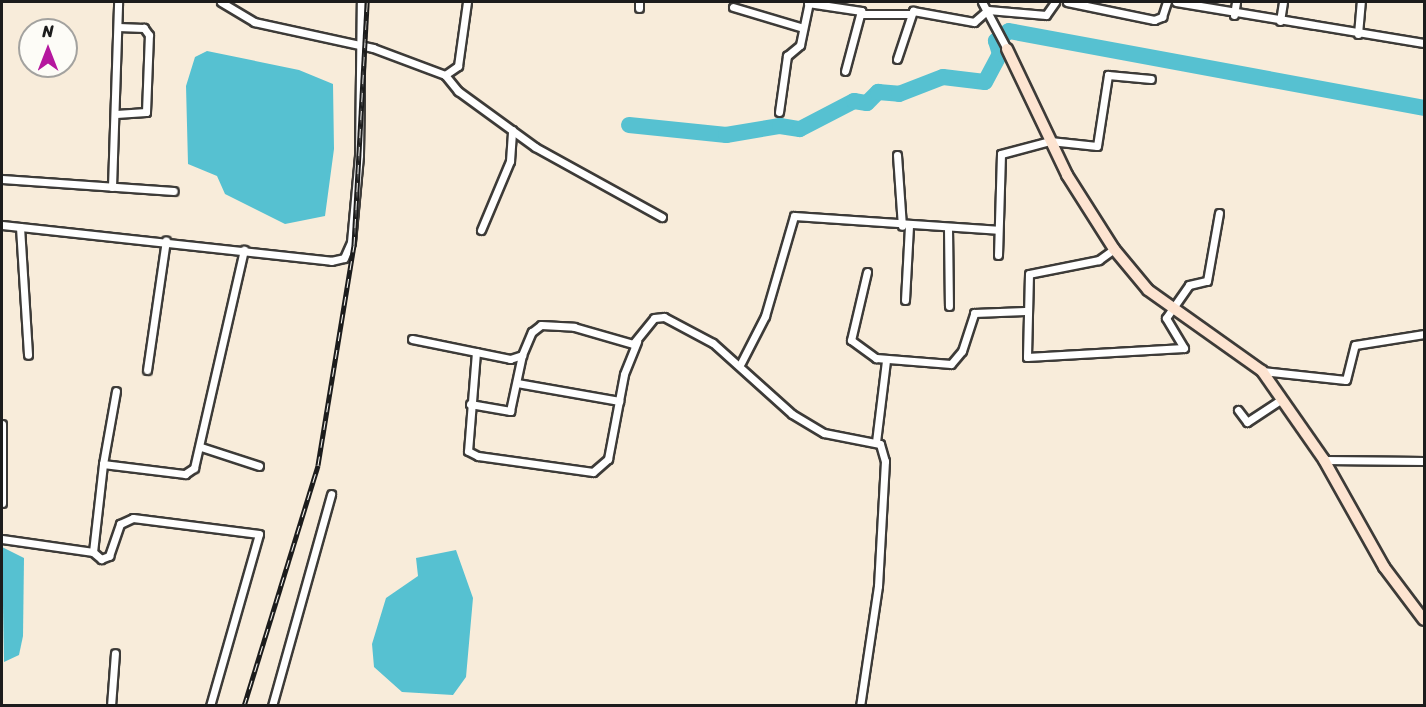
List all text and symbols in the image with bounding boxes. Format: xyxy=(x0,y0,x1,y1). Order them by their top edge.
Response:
text: N xyxy=(42,17,54,46)
north arrow xyxy=(18,18,78,78)

